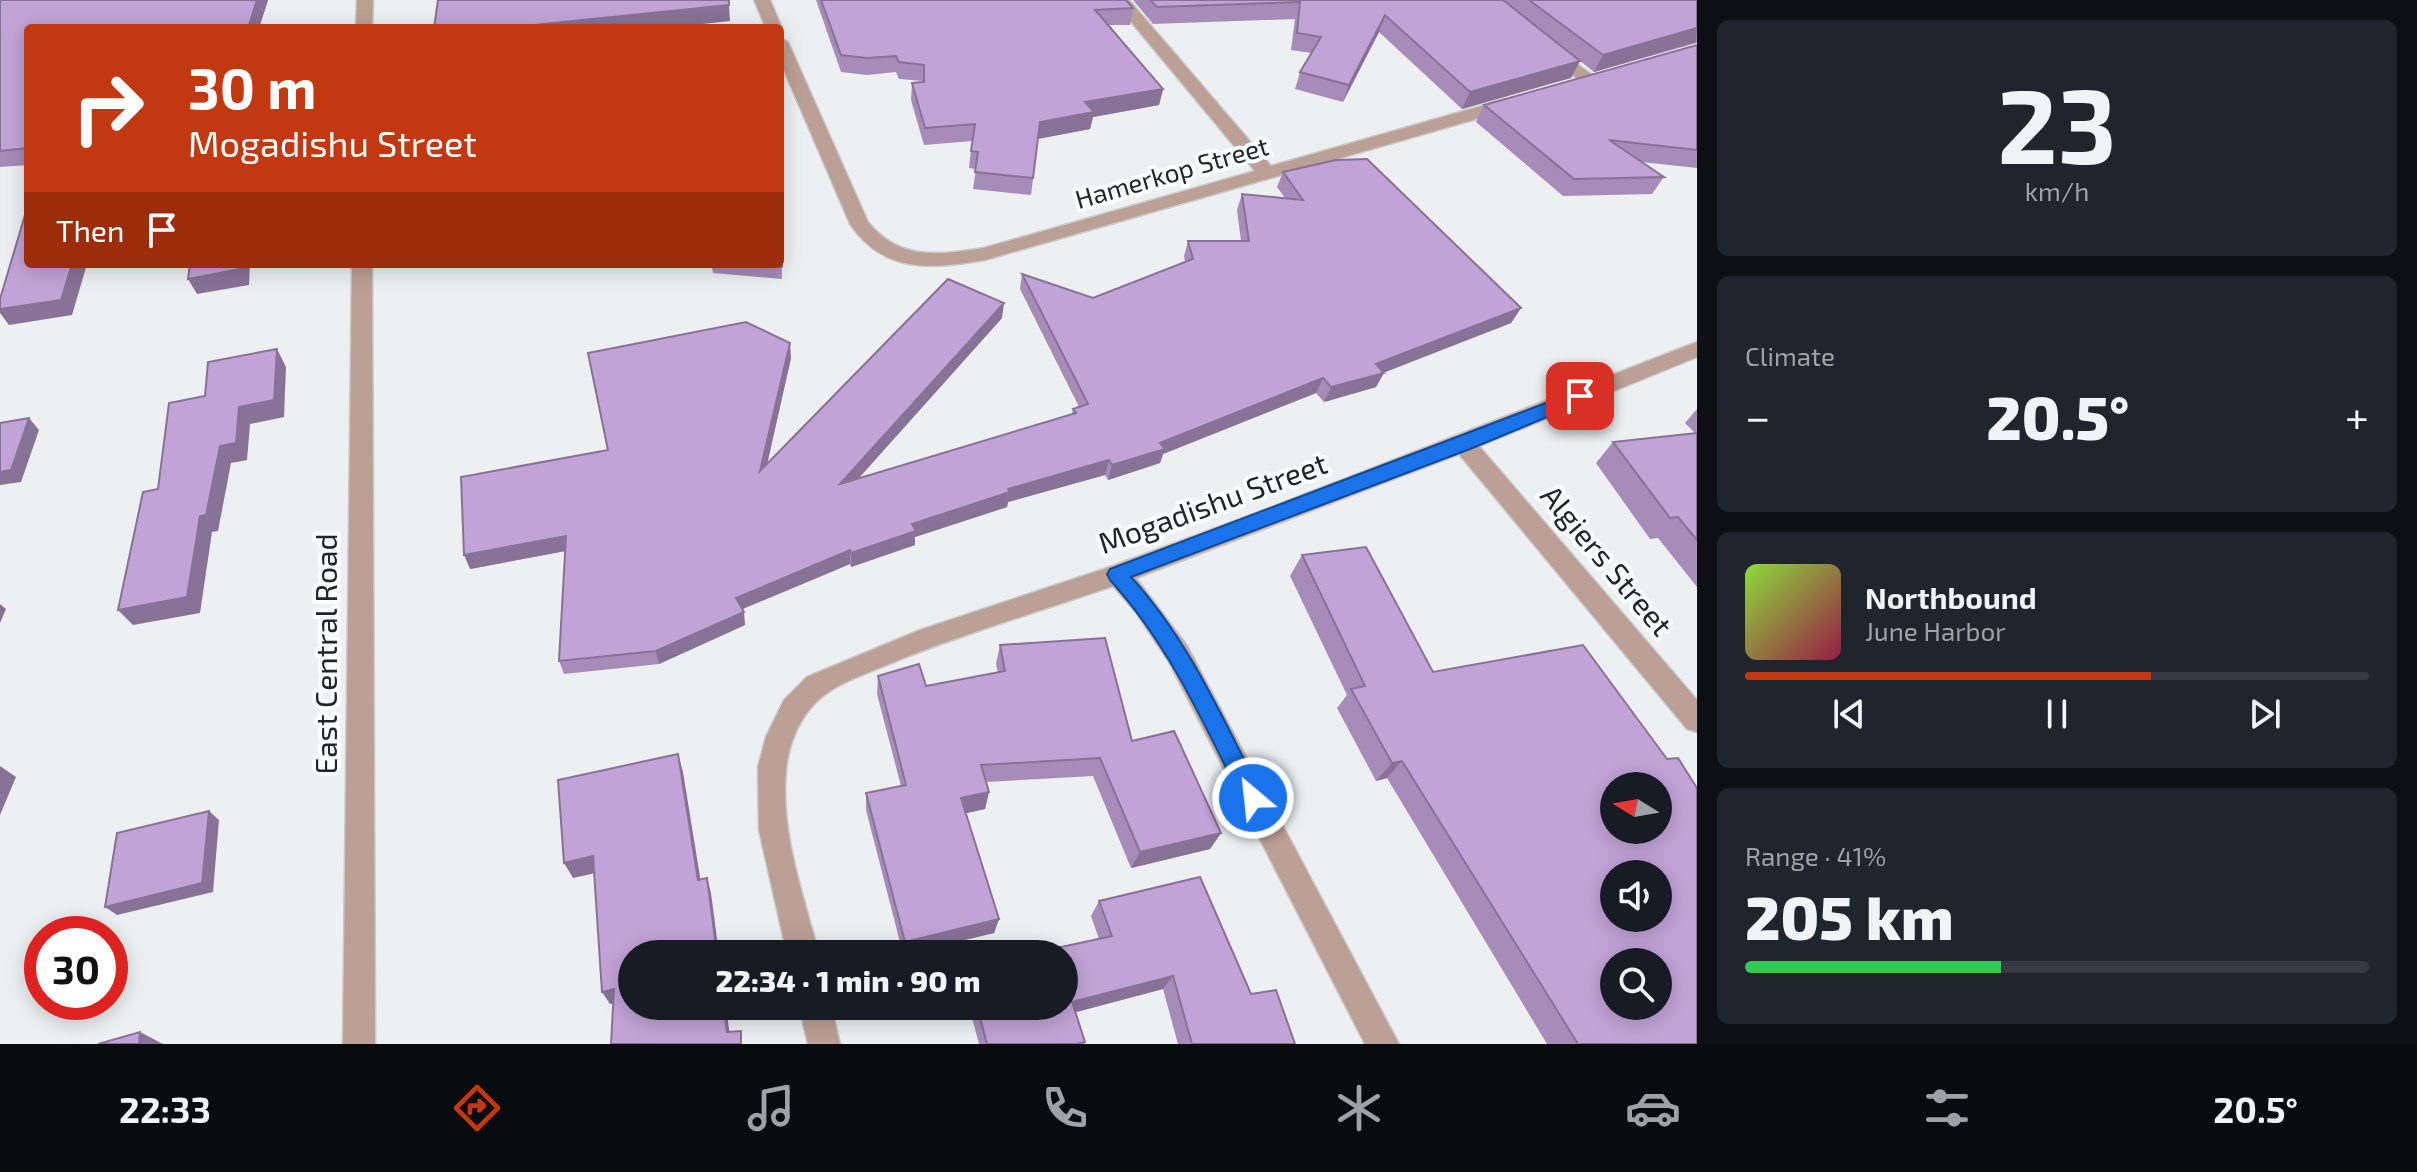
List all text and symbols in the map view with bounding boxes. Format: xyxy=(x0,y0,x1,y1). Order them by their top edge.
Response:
text: 30 m xyxy=(188,53,317,120)
icon: right xyxy=(56,56,160,160)
text: 23 xyxy=(1997,60,2117,185)
text: Mogadishu Street xyxy=(188,121,477,164)
street label: Hamerkop Street xyxy=(1071,129,1272,214)
text: km/h xyxy=(2025,175,2089,206)
icon: arrive xyxy=(140,208,184,252)
text: Then xyxy=(56,212,124,248)
text: Climate xyxy=(1745,340,1835,371)
pin xyxy=(1546,362,1614,430)
icon: arrive xyxy=(1558,374,1602,418)
text: 20.5° xyxy=(1986,380,2129,452)
text: − xyxy=(1745,389,1771,442)
text: + xyxy=(2345,389,2369,442)
street label: Mogadishu Street xyxy=(1093,444,1332,560)
street label: Algiers Street xyxy=(1534,477,1681,642)
street label: East Central Road xyxy=(307,533,343,775)
text: Northbound xyxy=(1865,579,2037,615)
text: June Harbor xyxy=(1865,615,2006,646)
icon: previous xyxy=(1827,692,1871,736)
icon: pause xyxy=(2035,692,2079,736)
icon: next xyxy=(2243,692,2287,736)
position arrow xyxy=(1211,756,1295,840)
north arrow xyxy=(1600,772,1672,844)
map controls xyxy=(1600,772,1672,1020)
text: Range · 41% xyxy=(1745,840,1886,871)
button: sound xyxy=(1600,860,1672,932)
text: 205 km xyxy=(1745,880,1954,952)
speed limit sign: 30 xyxy=(24,916,128,1020)
button: search xyxy=(1600,948,1672,1020)
text: 22:34 · 1 min · 90 m xyxy=(716,962,980,998)
icon: directions xyxy=(449,1080,505,1136)
icon: music xyxy=(743,1080,799,1136)
icon: phone xyxy=(1037,1080,1093,1136)
icon: climate xyxy=(1331,1080,1387,1136)
icon: car xyxy=(1625,1080,1681,1136)
icon: filters xyxy=(1919,1080,1975,1136)
text: 22:33 xyxy=(119,1087,211,1130)
text: 20.5° xyxy=(2213,1087,2298,1130)

